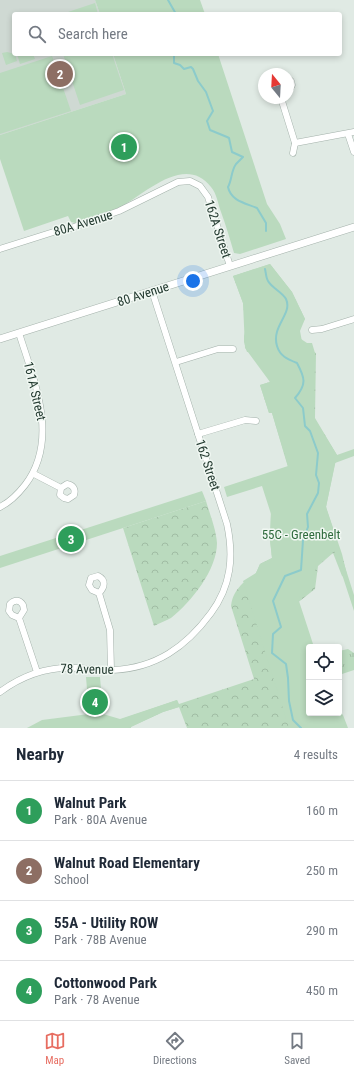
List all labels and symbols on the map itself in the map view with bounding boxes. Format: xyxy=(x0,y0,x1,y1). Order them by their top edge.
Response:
pin: 2 xyxy=(47,59,73,89)
north arrow xyxy=(258,68,294,104)
pin: 1 xyxy=(111,132,137,162)
street label: 162A Street xyxy=(202,198,234,260)
street label: 80A Avenue xyxy=(52,207,114,239)
your location xyxy=(183,271,203,291)
street label: 80 Avenue xyxy=(115,279,171,309)
street label: 161A Street xyxy=(21,360,49,422)
street label: 162 Street xyxy=(193,438,223,493)
pin: 3 xyxy=(58,524,84,554)
park label: 55C - Greenbelt xyxy=(262,527,341,542)
street label: 78 Avenue xyxy=(60,661,114,677)
pin: 4 xyxy=(82,687,108,717)

